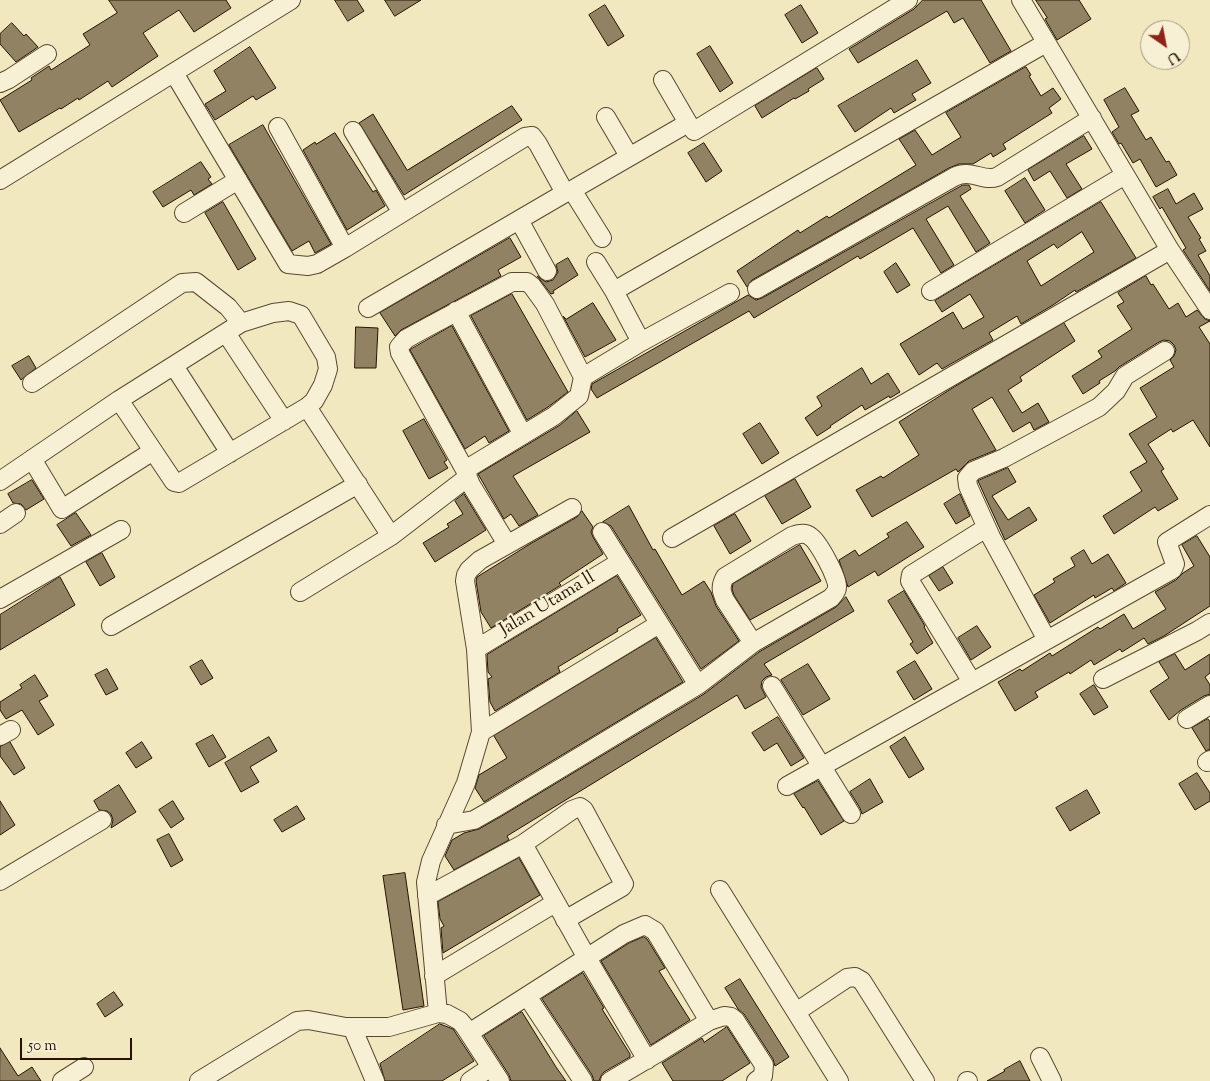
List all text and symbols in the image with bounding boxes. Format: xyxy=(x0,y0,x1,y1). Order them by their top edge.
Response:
north arrow xyxy=(1140,20,1190,70)
text: U xyxy=(1162,45,1183,68)
street label: Jalan Utama ll xyxy=(496,568,600,642)
scale bar xyxy=(22,1028,135,1060)
text: 50 m xyxy=(28,1036,57,1057)

